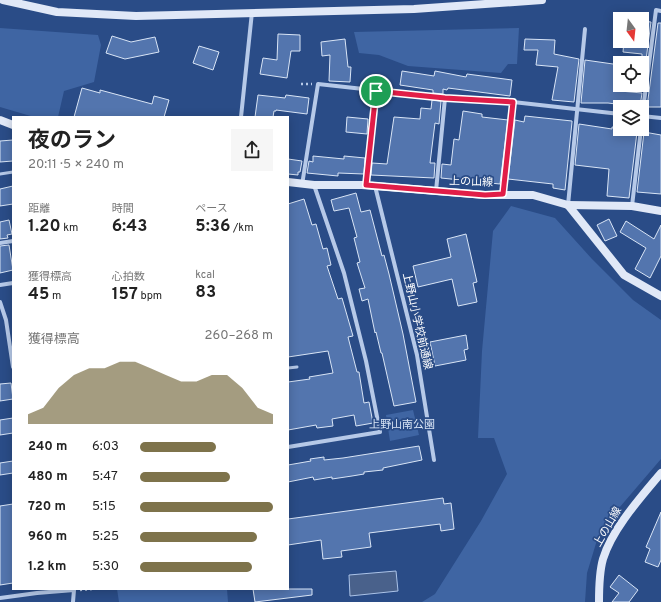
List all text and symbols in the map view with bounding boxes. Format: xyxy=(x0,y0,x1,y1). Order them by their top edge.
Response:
north arrow xyxy=(613,12,649,48)
map controls xyxy=(613,12,649,136)
button: locate xyxy=(613,56,649,92)
pin xyxy=(359,74,393,108)
icon: arrive xyxy=(365,80,387,102)
button: layers xyxy=(613,100,649,136)
text: 夜のラン xyxy=(28,128,116,155)
button: share xyxy=(231,129,273,171)
text: 20:11 · 5 × 240 m xyxy=(28,157,124,173)
street label: 上の山線 xyxy=(449,174,493,190)
text: 距離 xyxy=(28,202,50,216)
text: 時間 xyxy=(112,202,134,216)
text: ペース xyxy=(195,202,228,216)
text: 1.20 xyxy=(28,216,61,238)
text: 6:43 xyxy=(112,216,147,238)
text: 5:36 xyxy=(195,216,231,238)
text: km xyxy=(61,221,78,235)
text: /km xyxy=(231,221,254,235)
text: kcal xyxy=(195,268,215,282)
text: 獲得標高 xyxy=(28,270,72,284)
text: 心拍数 xyxy=(112,270,145,284)
street label: 上野山小学校前通線 xyxy=(399,271,435,371)
text: 83 xyxy=(195,282,216,304)
text: 45 xyxy=(28,284,49,306)
text: 157 xyxy=(112,284,138,306)
text: m xyxy=(49,289,61,303)
text: bpm xyxy=(138,289,162,303)
text: 260–268 m xyxy=(205,328,273,344)
text: 獲得標高 xyxy=(28,332,80,348)
park label: 上野山南公園 xyxy=(369,418,435,432)
text: 240 m xyxy=(28,439,68,455)
text: 6:03 xyxy=(92,439,119,455)
text: 480 m xyxy=(28,469,68,485)
text: 5:47 xyxy=(92,469,118,485)
text: 720 m xyxy=(28,499,66,515)
text: 5:15 xyxy=(92,499,116,515)
street label: 上の山線 xyxy=(591,504,625,550)
text: 960 m xyxy=(28,529,67,545)
text: 5:25 xyxy=(92,529,119,545)
text: 1.2 km xyxy=(28,559,66,575)
text: 5:30 xyxy=(92,559,119,575)

